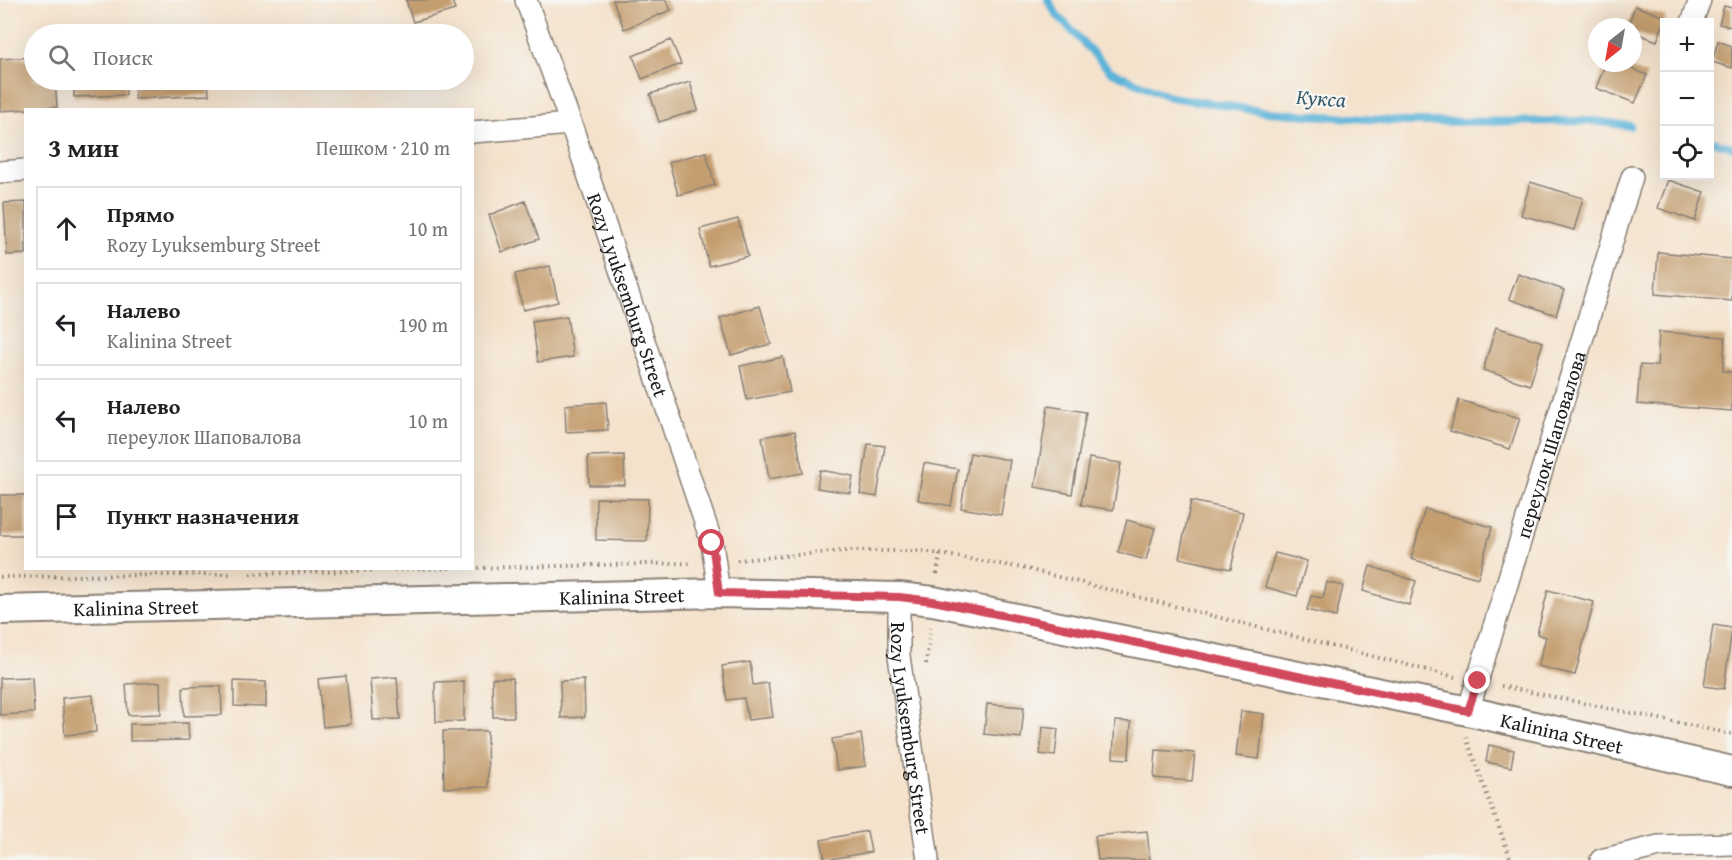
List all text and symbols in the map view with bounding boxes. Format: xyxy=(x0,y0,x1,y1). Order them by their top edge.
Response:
north arrow xyxy=(1588,18,1642,72)
map controls xyxy=(1660,18,1714,180)
button: + xyxy=(1660,18,1714,72)
search box xyxy=(24,24,474,90)
icon: search xyxy=(45,41,78,74)
text: Поиск xyxy=(93,41,153,73)
button: − xyxy=(1660,72,1714,126)
water label: Кукса xyxy=(1295,81,1347,115)
button: locate xyxy=(1660,126,1714,180)
text: 3 мин xyxy=(48,128,119,167)
text: Пешком · 210 m xyxy=(316,133,450,162)
street label: Rozy Lyuksemburg Street xyxy=(581,189,676,401)
text: Прямо xyxy=(107,198,174,230)
icon: ahead xyxy=(50,212,83,245)
text: 10 m xyxy=(408,214,448,243)
text: Rozy Lyuksemburg Street xyxy=(107,230,321,259)
text: Налево xyxy=(107,294,180,326)
icon: left xyxy=(50,308,83,341)
text: 190 m xyxy=(398,310,448,339)
text: Kalinina Street xyxy=(107,326,232,355)
street label: переулок Шаповалова xyxy=(1507,347,1592,542)
text: Налево xyxy=(107,390,180,422)
icon: left xyxy=(50,404,83,437)
text: 10 m xyxy=(408,406,448,435)
text: переулок Шаповалова xyxy=(107,422,302,451)
icon: arrive xyxy=(50,500,83,533)
text: Пункт назначения xyxy=(107,500,299,532)
route start xyxy=(698,529,724,555)
street label: Kalinina Street xyxy=(559,579,685,611)
street label: Kalinina Street xyxy=(73,591,199,623)
street label: Rozy Lyuksemburg Street xyxy=(884,622,939,836)
route end xyxy=(1464,667,1490,693)
street label: Kalinina Street xyxy=(1498,704,1626,760)

